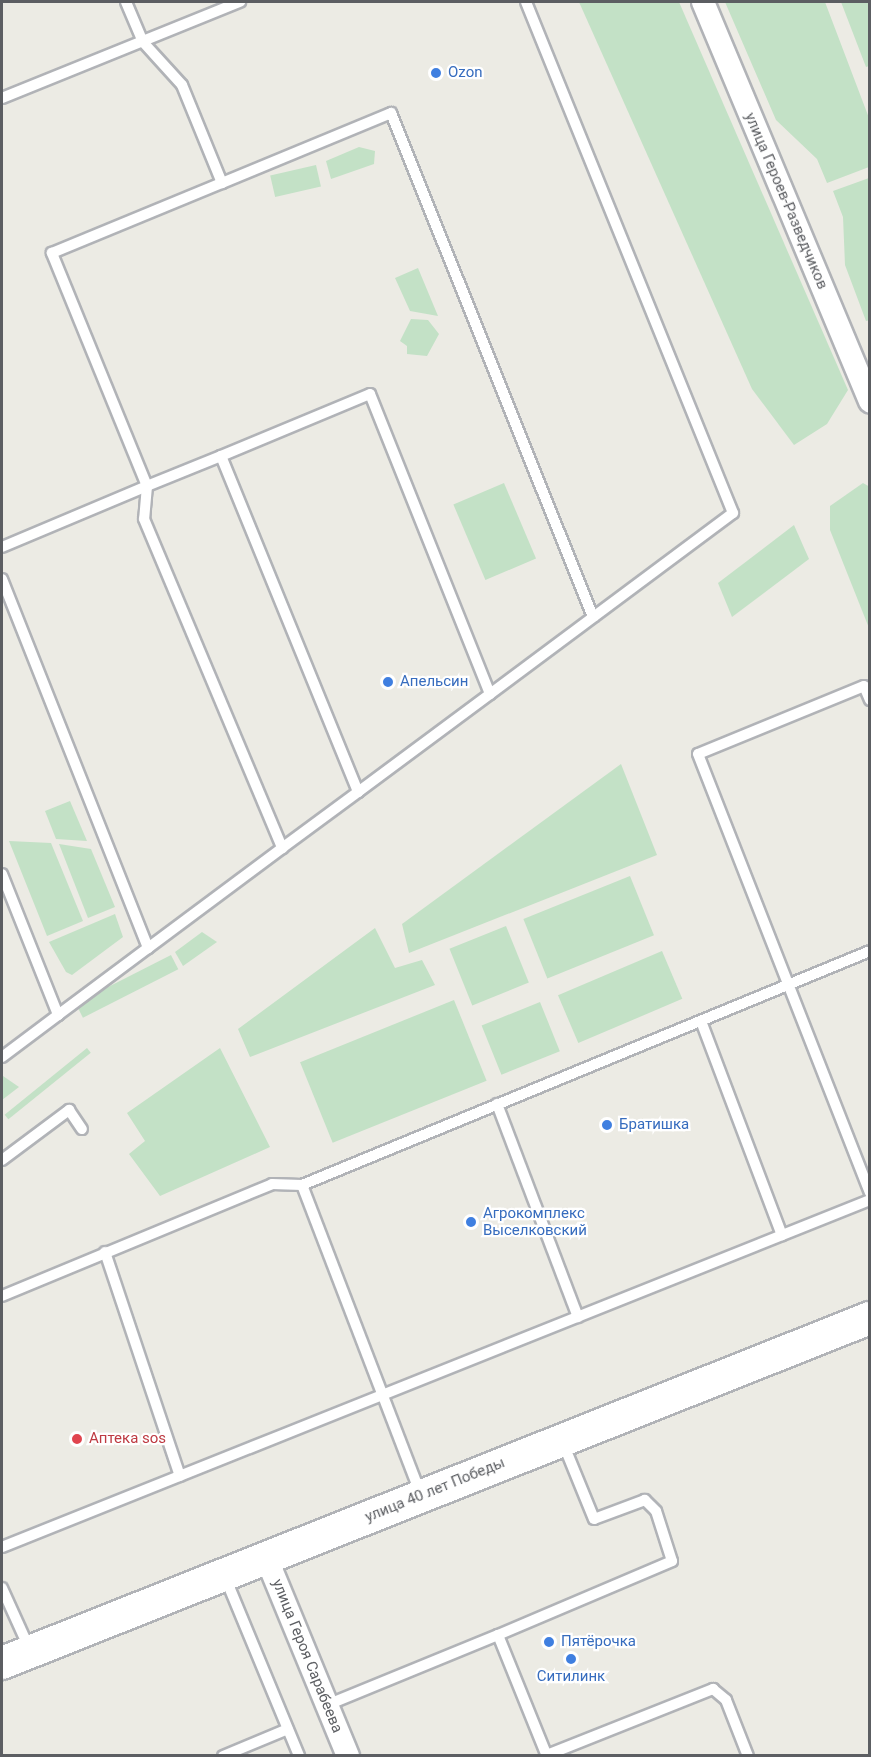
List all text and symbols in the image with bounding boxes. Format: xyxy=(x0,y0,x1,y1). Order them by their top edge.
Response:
place label: Ozon xyxy=(448,64,482,82)
marker: Ozon xyxy=(429,66,443,80)
street label: улица Героев-Разведчиков xyxy=(741,110,831,292)
place label: Апельсин xyxy=(400,673,468,691)
marker: Апельсин xyxy=(381,675,395,689)
place label: Братишка xyxy=(619,1116,689,1134)
marker: Братишка xyxy=(600,1118,614,1132)
place label: Агрокомплекс Выселковский xyxy=(483,1204,587,1239)
marker: Агрокомплекс Выселковский xyxy=(464,1215,478,1229)
place label: Аптека sos xyxy=(89,1430,166,1448)
marker: Аптека sos xyxy=(70,1432,84,1446)
street label: улица 40 лет Победы xyxy=(362,1454,508,1526)
street label: улица Героя Сарабеева xyxy=(268,1577,346,1735)
place label: Пятёрочка xyxy=(561,1633,636,1651)
marker: Пятёрочка xyxy=(542,1635,556,1649)
marker: Ситилинк xyxy=(564,1652,578,1666)
place label: Ситилинк xyxy=(537,1668,605,1686)

